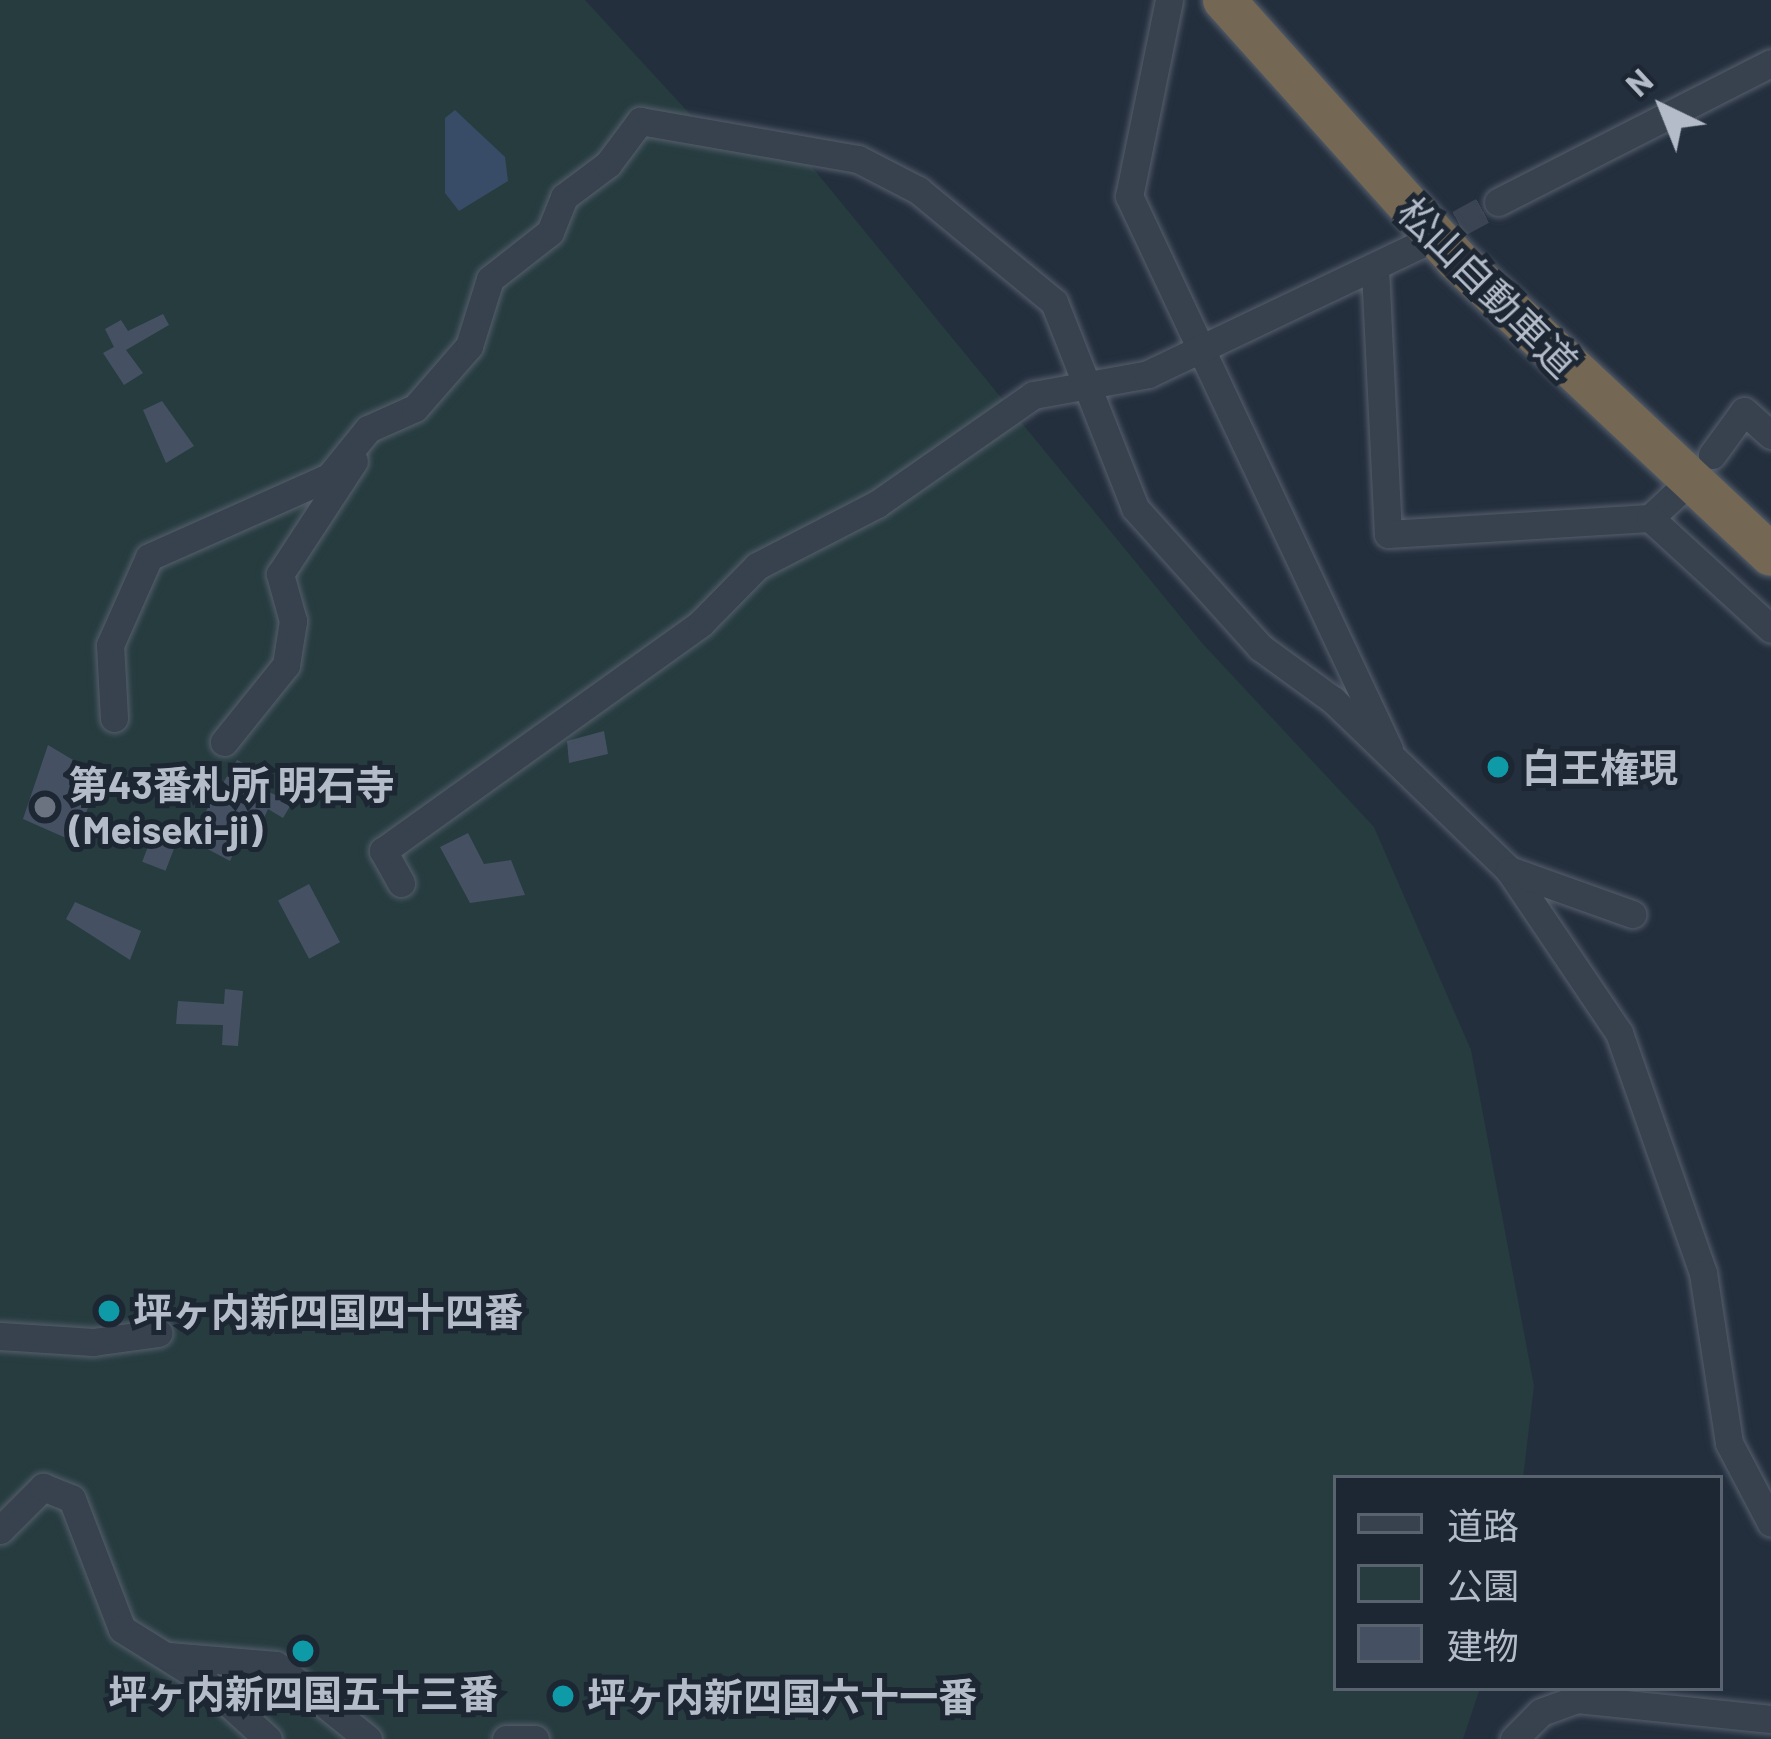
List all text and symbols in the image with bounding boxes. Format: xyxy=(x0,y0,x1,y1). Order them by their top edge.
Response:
north arrow xyxy=(1603,48,1723,168)
text: N xyxy=(1617,60,1660,104)
street label: 松山自動車道 xyxy=(1389,188,1587,386)
place label: 白王権現 xyxy=(1522,744,1678,790)
marker: 白王権現 xyxy=(1485,754,1511,780)
place label: 第43番札所 明石寺 (Meiseki-ji) xyxy=(69,762,394,853)
marker: 第43番札所 明石寺 (Meiseki-ji) xyxy=(32,794,58,820)
place label: 坪ヶ内新四国四十四番 xyxy=(133,1288,523,1334)
marker: 坪ヶ内新四国四十四番 xyxy=(96,1298,122,1324)
legend xyxy=(1333,1475,1723,1691)
text: 道路 xyxy=(1447,1503,1519,1546)
text: 公園 xyxy=(1447,1563,1519,1606)
text: 建物 xyxy=(1447,1623,1519,1666)
marker: 坪ヶ内新四国五十三番 xyxy=(290,1638,316,1664)
place label: 坪ヶ内新四国五十三番 xyxy=(108,1670,498,1716)
place label: 坪ヶ内新四国六十一番 xyxy=(587,1673,977,1719)
marker: 坪ヶ内新四国六十一番 xyxy=(550,1683,576,1709)

